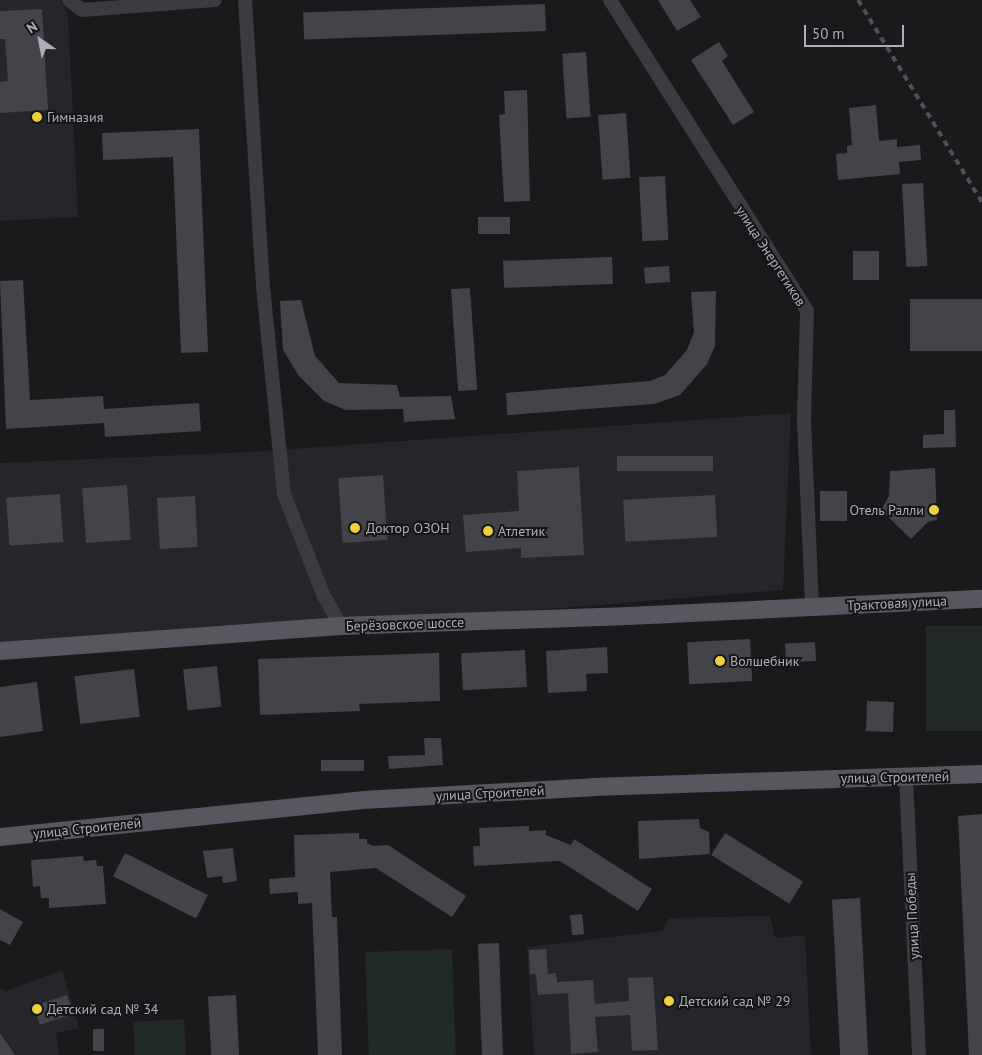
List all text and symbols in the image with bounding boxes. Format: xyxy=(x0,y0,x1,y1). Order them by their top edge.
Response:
north arrow xyxy=(15,15,65,65)
scale bar xyxy=(807,15,907,47)
text: N xyxy=(23,17,41,37)
text: 50 m xyxy=(812,24,845,43)
place label: Гимназия xyxy=(47,109,103,125)
marker: Гимназия xyxy=(31,111,43,123)
street label: улица Энергетиков xyxy=(732,203,810,309)
place label: Отель Ралли xyxy=(849,502,924,518)
marker: Отель Ралли xyxy=(928,504,940,516)
place label: Доктор ОЗОН xyxy=(366,520,450,536)
marker: Доктор ОЗОН xyxy=(348,521,362,535)
place label: Атлетик xyxy=(498,523,545,539)
marker: Атлетик xyxy=(482,525,494,537)
street label: Трактовая улица xyxy=(847,592,947,614)
street label: Берёзовское шоссе xyxy=(346,614,464,634)
place label: Волшебник xyxy=(730,653,799,669)
marker: Волшебник xyxy=(714,655,726,667)
street label: улица Строителей xyxy=(840,768,950,786)
street label: улица Строителей xyxy=(435,782,545,804)
street label: улица Строителей xyxy=(32,814,142,842)
street label: улица Победы xyxy=(901,872,923,960)
place label: Детский сад № 29 xyxy=(679,993,790,1009)
marker: Детский сад № 29 xyxy=(663,995,675,1007)
place label: Детский сад № 34 xyxy=(47,1001,158,1017)
marker: Детский сад № 34 xyxy=(31,1003,43,1015)

